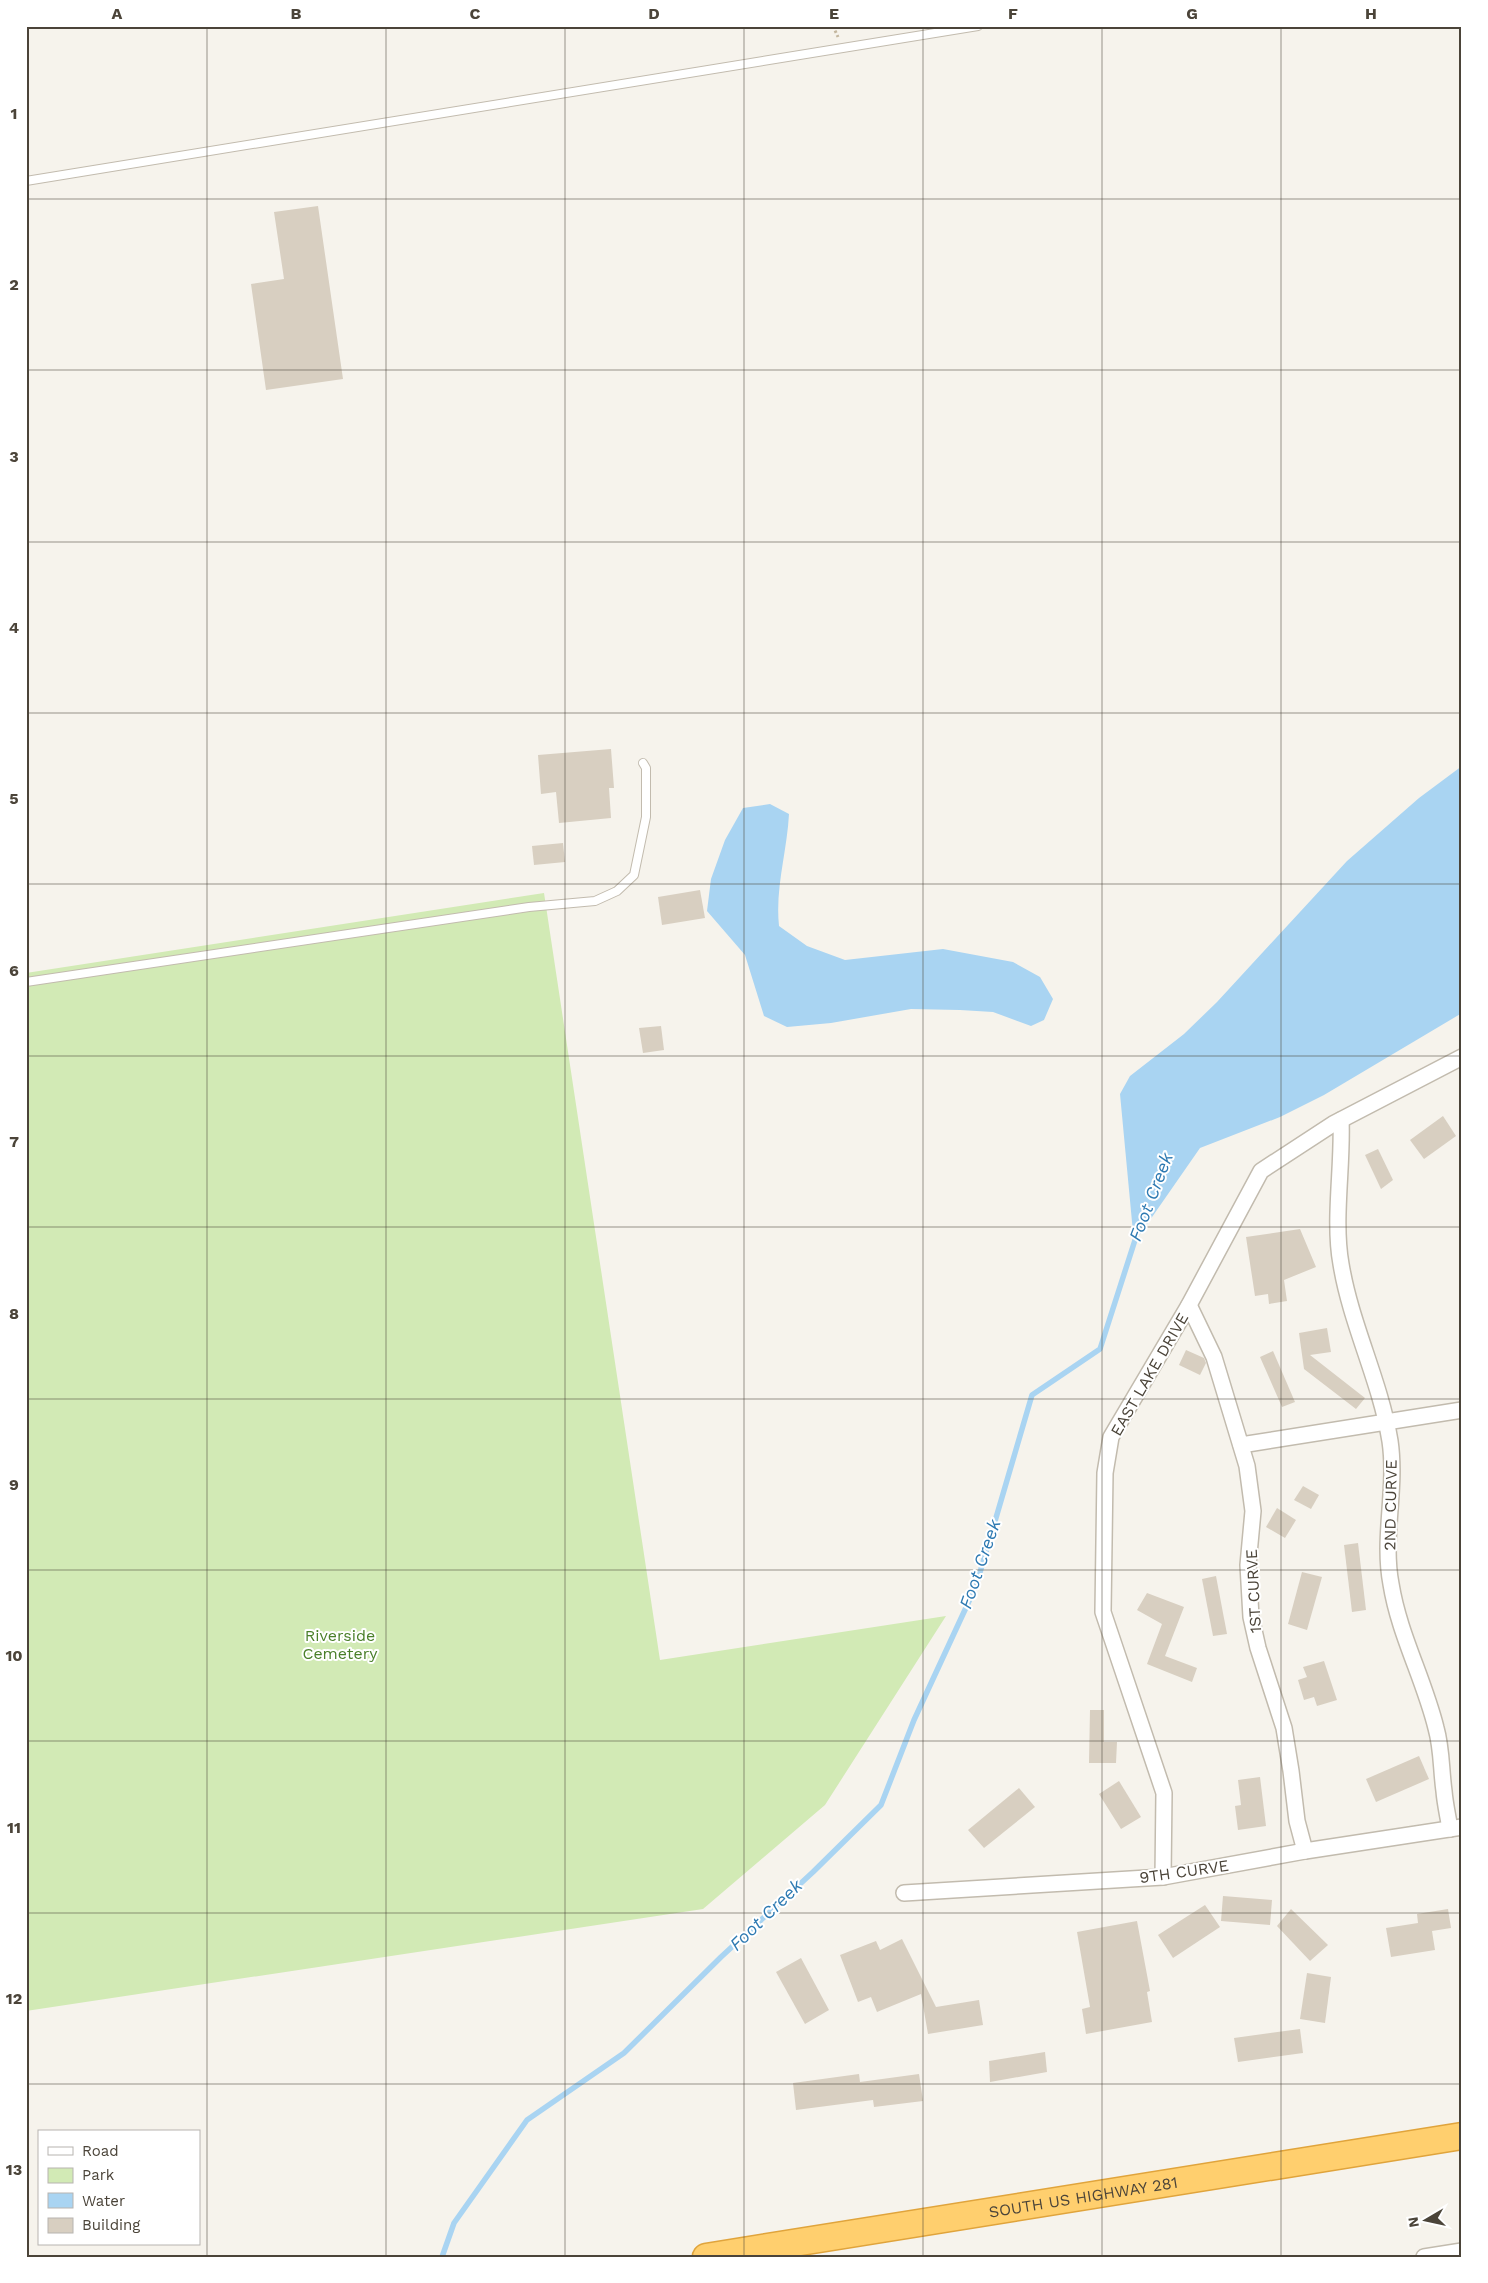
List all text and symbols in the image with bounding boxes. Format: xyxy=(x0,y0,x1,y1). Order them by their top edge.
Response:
text: A xyxy=(112,4,123,23)
text: B xyxy=(291,4,302,23)
text: C xyxy=(470,4,481,23)
text: D xyxy=(648,4,660,23)
text: E xyxy=(829,4,839,23)
text: F xyxy=(1008,4,1018,23)
text: G xyxy=(1186,4,1198,23)
text: H xyxy=(1365,4,1377,23)
text: 1 xyxy=(11,104,17,123)
text: 2 xyxy=(9,275,19,294)
text: 3 xyxy=(9,447,19,466)
text: 4 xyxy=(9,618,19,637)
text: 5 xyxy=(9,789,19,808)
text: 6 xyxy=(9,961,19,980)
text: 7 xyxy=(9,1132,19,1151)
water label: Foot Creek xyxy=(1124,1148,1177,1244)
text: 8 xyxy=(9,1304,19,1323)
street label: EAST LAKE DRIVE xyxy=(1106,1309,1192,1439)
street label: 2ND CURVE xyxy=(1380,1459,1401,1551)
text: 9 xyxy=(9,1475,19,1494)
water label: Foot Creek xyxy=(954,1515,1005,1611)
street label: 1ST CURVE xyxy=(1242,1549,1265,1633)
park label: Riverside Cemetery xyxy=(302,1626,378,1663)
text: 10 xyxy=(5,1646,23,1665)
text: 11 xyxy=(7,1818,21,1837)
street label: 9TH CURVE xyxy=(1138,1856,1230,1887)
water label: Foot Creek xyxy=(725,1874,807,1955)
text: 12 xyxy=(6,1989,22,2008)
legend xyxy=(38,2130,200,2246)
text: Road xyxy=(82,2142,119,2160)
text: 13 xyxy=(6,2160,22,2179)
text: Park xyxy=(82,2166,115,2184)
street label: SOUTH US HIGHWAY 281 xyxy=(987,2173,1179,2222)
text: Water xyxy=(82,2192,125,2210)
north arrow xyxy=(1400,2196,1450,2246)
text: Building xyxy=(82,2216,140,2234)
text: N xyxy=(1404,2216,1422,2228)

